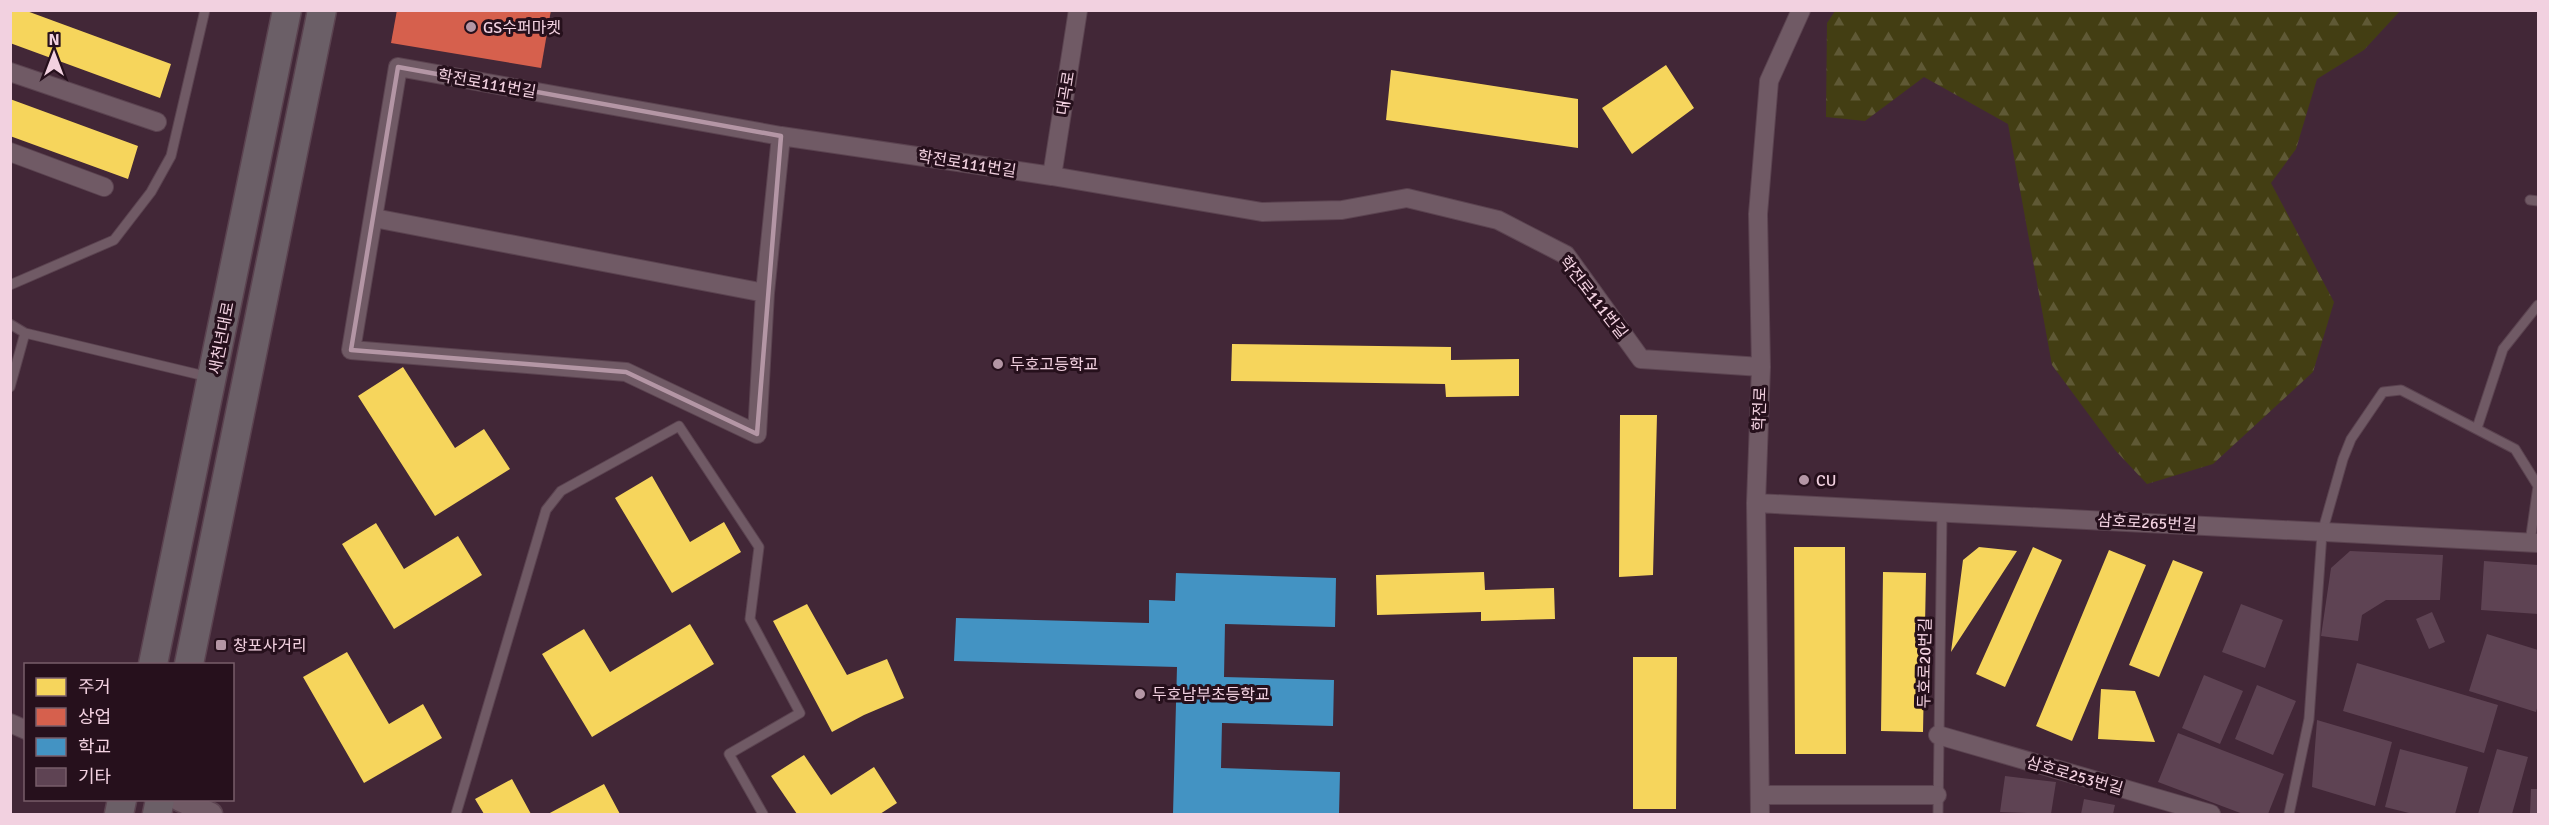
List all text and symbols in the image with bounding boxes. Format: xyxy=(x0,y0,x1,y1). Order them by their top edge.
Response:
place label: GS수퍼마켓 xyxy=(483,18,561,38)
marker: GS수퍼마켓 xyxy=(464,20,478,34)
north arrow xyxy=(24,24,84,84)
text: N xyxy=(48,30,60,50)
street label: 학전로111번길 xyxy=(436,65,538,102)
street label: 대곡로 xyxy=(1053,70,1079,117)
street label: 학전로111번길 xyxy=(916,146,1018,182)
street label: 학전로111번길 xyxy=(1555,252,1632,343)
street label: 새천년대로 xyxy=(205,300,239,376)
place label: 두호고등학교 xyxy=(1010,355,1098,375)
marker: 두호고등학교 xyxy=(991,357,1005,371)
street label: 학전로 xyxy=(1749,386,1771,431)
place label: CU xyxy=(1816,471,1836,491)
marker: CU xyxy=(1797,473,1811,487)
street label: 삼호로265번길 xyxy=(2097,510,2197,536)
street label: 두호로20번길 xyxy=(1914,617,1936,709)
place label: 창포사거리 xyxy=(233,636,307,656)
marker: 창포사거리 xyxy=(214,638,228,652)
legend xyxy=(24,663,234,801)
text: 주거 xyxy=(78,676,111,698)
place label: 두호남부초등학교 xyxy=(1152,685,1270,705)
marker: 두호남부초등학교 xyxy=(1133,687,1147,701)
text: 상업 xyxy=(78,706,111,728)
text: 학교 xyxy=(78,736,111,758)
street label: 삼호로253번길 xyxy=(2024,753,2125,799)
text: 기타 xyxy=(78,766,112,788)

